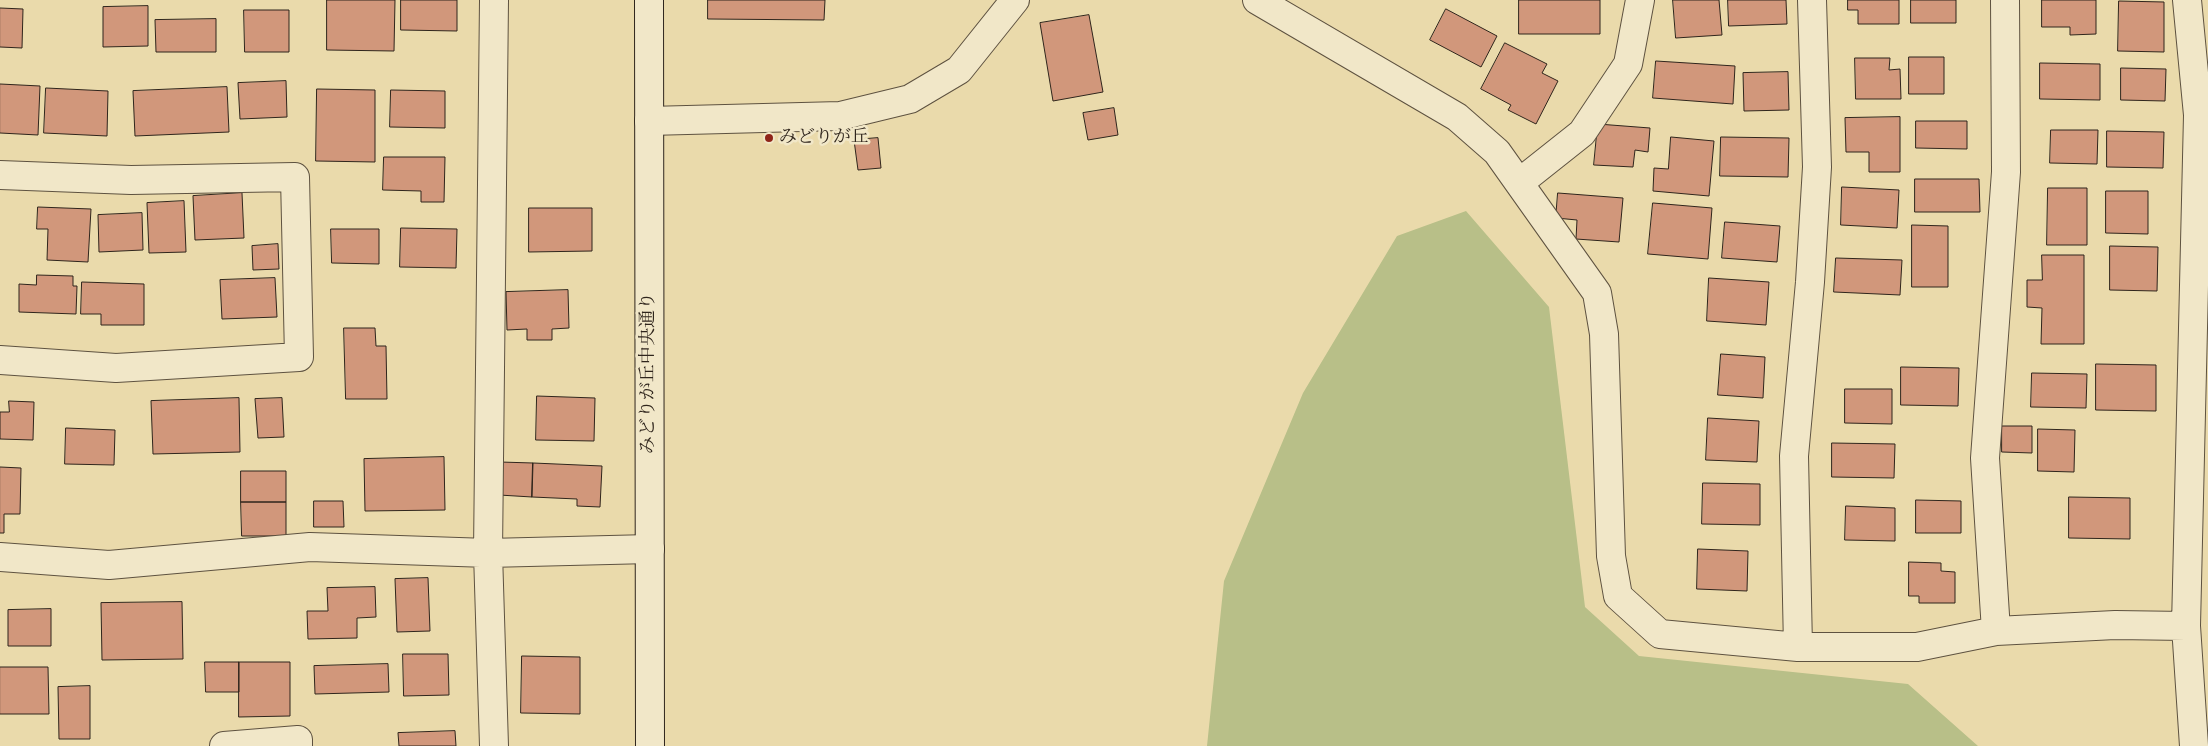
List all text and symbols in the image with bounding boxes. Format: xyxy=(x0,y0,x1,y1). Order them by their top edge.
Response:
place label: みどりが丘 xyxy=(779,127,869,149)
marker: みどりが丘 xyxy=(763,132,775,144)
street label: みどりが丘中央通り xyxy=(638,292,660,454)

